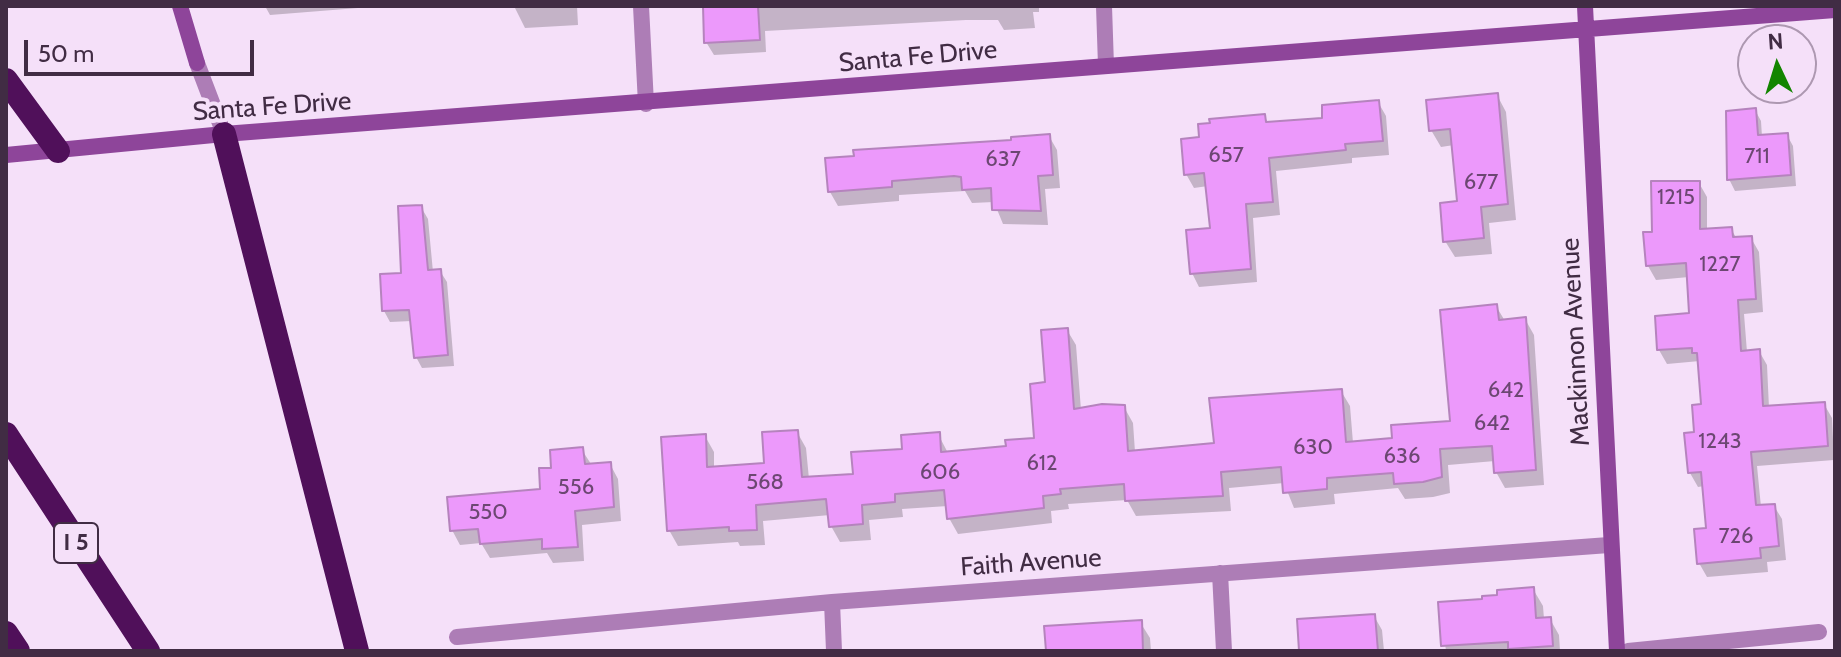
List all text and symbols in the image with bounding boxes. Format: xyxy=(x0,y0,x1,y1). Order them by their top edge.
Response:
scale bar xyxy=(28,24,258,74)
north arrow xyxy=(1737,24,1817,104)
text: N xyxy=(1767,28,1784,56)
street label: Santa Fe Drive xyxy=(837,35,999,79)
text: 50 m xyxy=(38,39,94,68)
street label: Santa Fe Drive xyxy=(192,86,352,128)
house number: 657 xyxy=(1208,143,1244,169)
house number: 711 xyxy=(1744,144,1770,170)
house number: 637 xyxy=(985,147,1021,173)
house number: 677 xyxy=(1464,170,1498,196)
house number: 1215 xyxy=(1657,185,1695,211)
street label: Mackinnon Avenue xyxy=(1555,237,1597,447)
house number: 1227 xyxy=(1699,252,1741,278)
house number: 642 xyxy=(1488,378,1524,404)
house number: 642 xyxy=(1474,411,1510,437)
house number: 1243 xyxy=(1698,429,1742,455)
house number: 630 xyxy=(1293,435,1333,461)
house number: 636 xyxy=(1384,444,1420,470)
house number: 612 xyxy=(1026,451,1058,477)
house number: 606 xyxy=(920,460,960,486)
house number: 568 xyxy=(746,470,784,496)
house number: 556 xyxy=(558,475,594,501)
house number: 550 xyxy=(468,500,508,526)
road number: I 5 xyxy=(54,523,98,563)
house number: 726 xyxy=(1718,524,1754,550)
street label: Faith Avenue xyxy=(959,543,1103,583)

